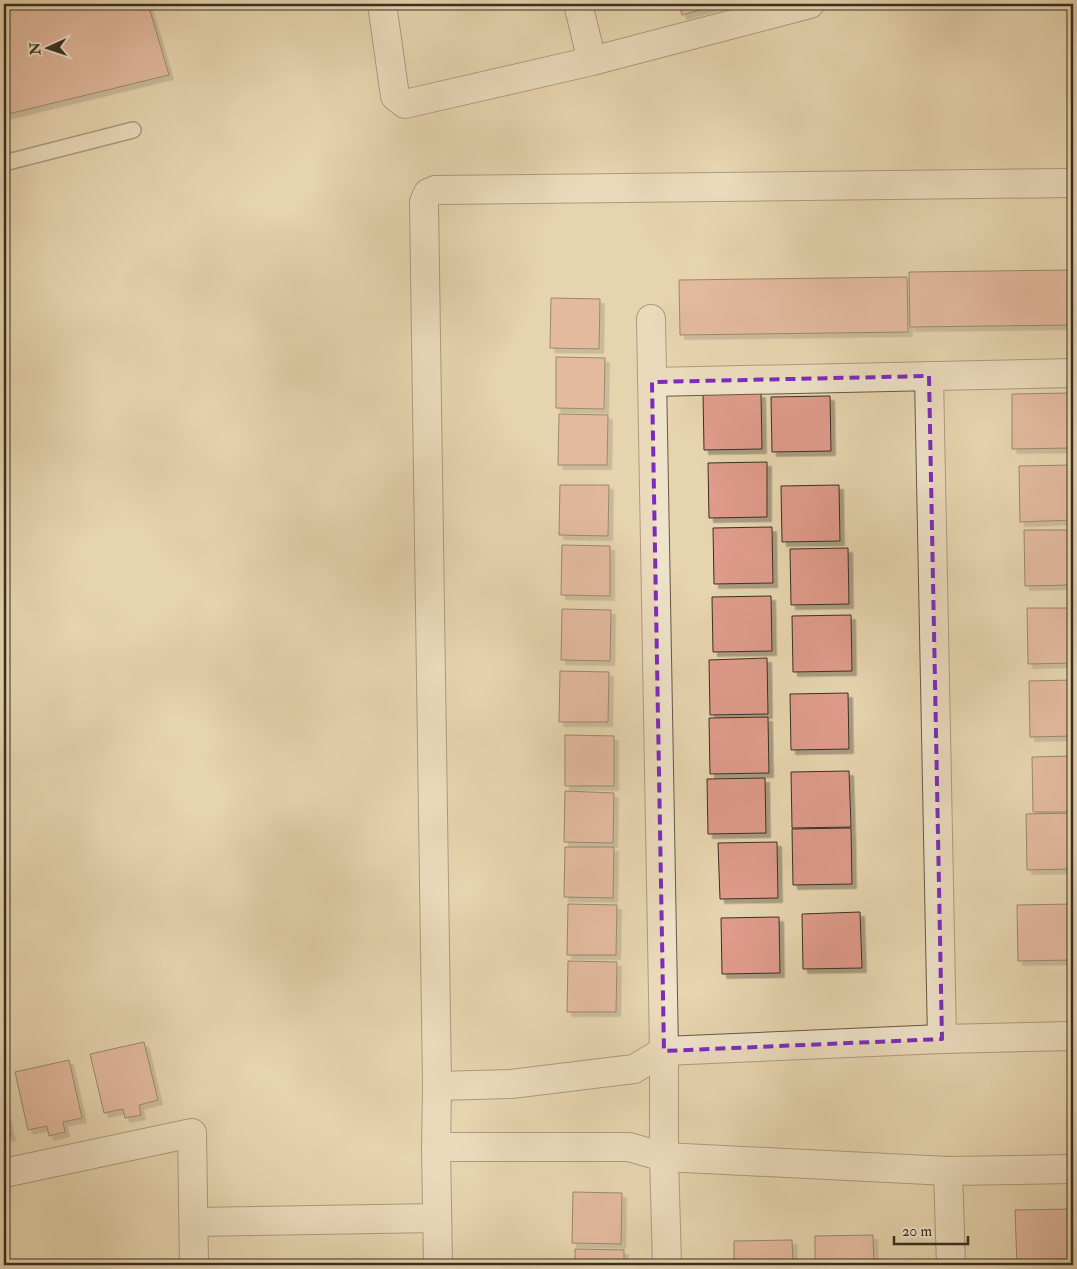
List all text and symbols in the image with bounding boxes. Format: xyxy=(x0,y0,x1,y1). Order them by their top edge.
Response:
north arrow xyxy=(22,22,72,72)
text: N xyxy=(27,41,44,56)
scale bar xyxy=(894,1214,968,1246)
text: 20 m xyxy=(902,1222,932,1241)

